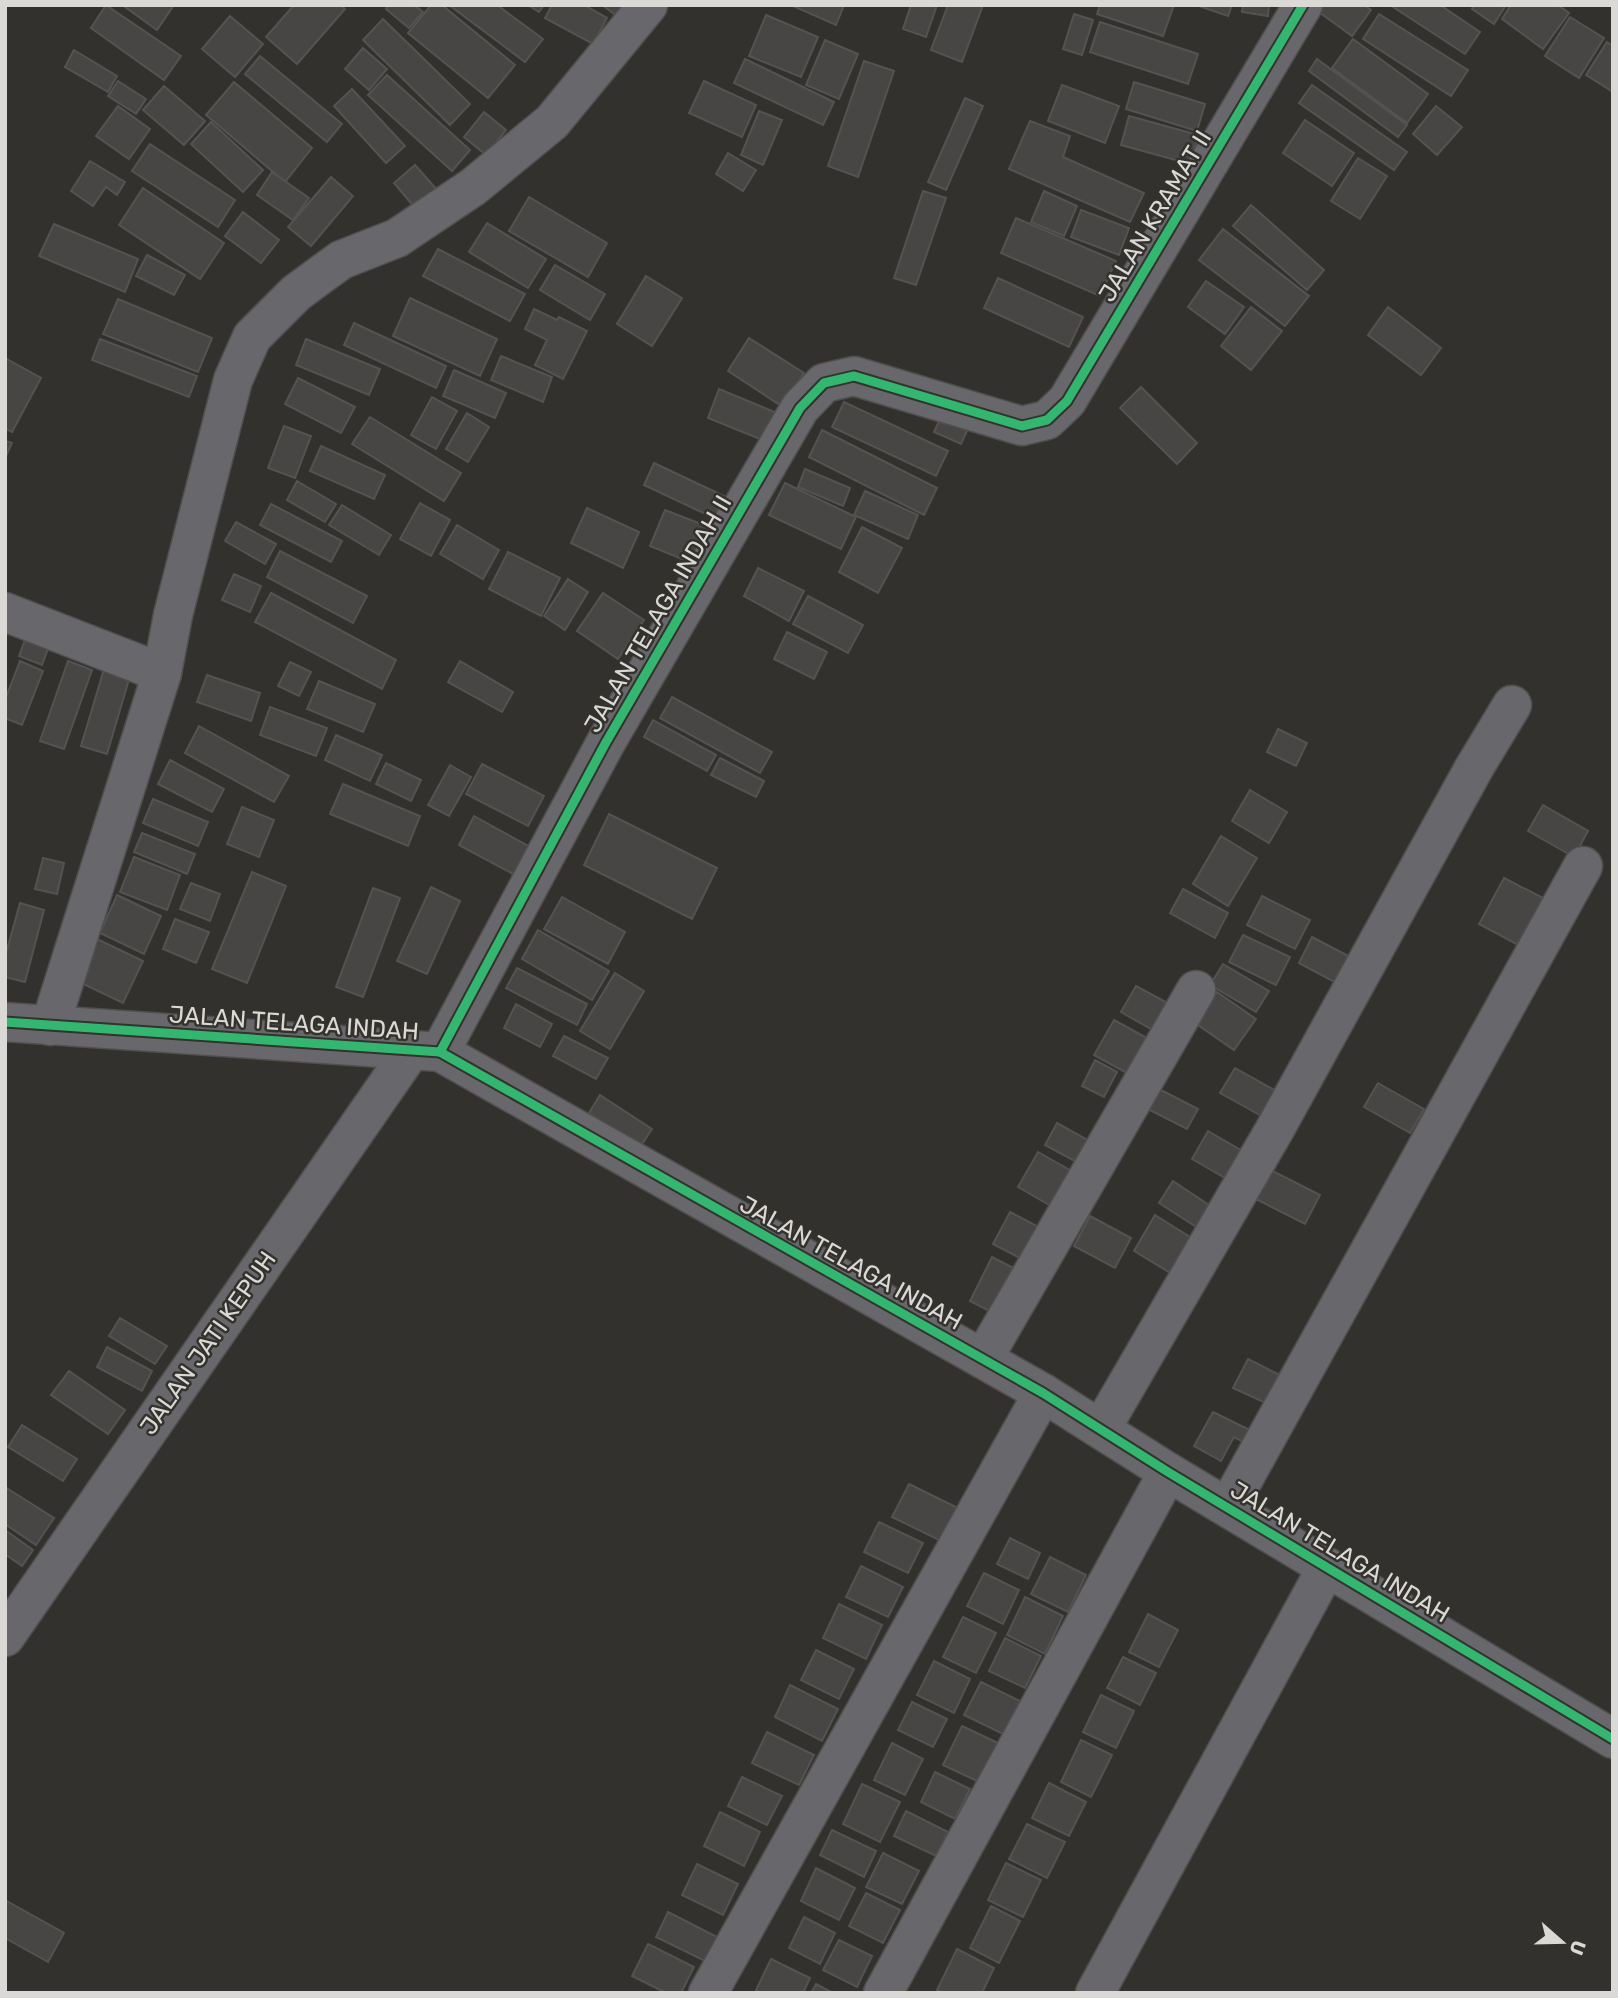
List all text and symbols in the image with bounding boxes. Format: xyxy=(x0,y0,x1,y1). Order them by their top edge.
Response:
street label: JALAN KRAMAT II xyxy=(1093,125,1217,307)
street label: JALAN TELAGA INDAH II xyxy=(579,490,737,738)
street label: JALAN TELAGA INDAH xyxy=(168,1000,420,1046)
street label: JALAN TELAGA INDAH xyxy=(735,1190,967,1336)
street label: JALAN JATI KEPUH xyxy=(134,1246,282,1440)
street label: JALAN TELAGA INDAH xyxy=(1226,1476,1454,1628)
north arrow xyxy=(1527,1907,1597,1977)
text: U xyxy=(1564,1937,1591,1958)

